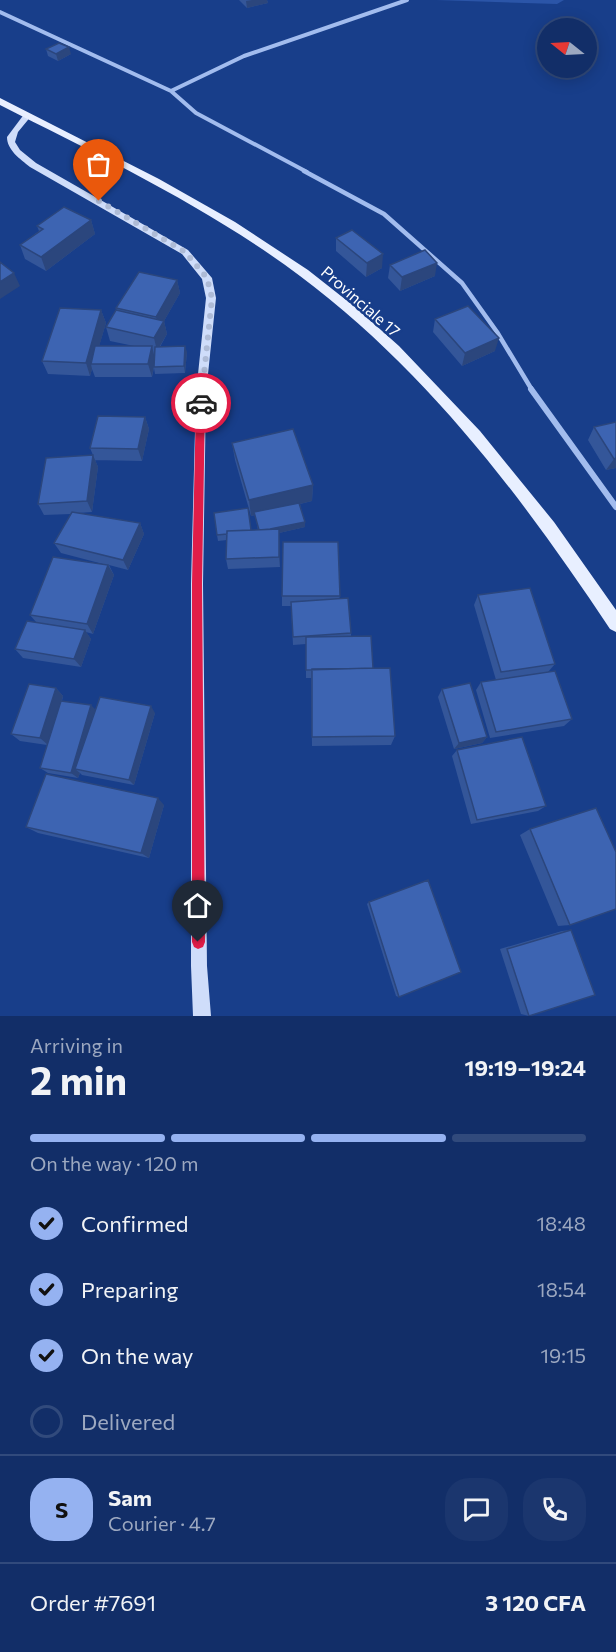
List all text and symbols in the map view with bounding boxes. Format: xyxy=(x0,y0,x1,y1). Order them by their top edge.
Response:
north arrow xyxy=(537,18,597,78)
map controls xyxy=(537,18,597,78)
pin xyxy=(73,139,124,201)
icon: bag xyxy=(82,148,115,181)
street label: Provinciale 17 xyxy=(318,262,404,340)
courier xyxy=(171,373,231,433)
icon: car xyxy=(185,387,218,420)
pin xyxy=(172,880,223,942)
icon: home xyxy=(181,889,214,922)
text: Arriving in xyxy=(30,1033,123,1057)
text: 19:19–19:24 xyxy=(465,1054,586,1081)
text: 2 min xyxy=(30,1055,127,1103)
text: On the way · 120 m xyxy=(30,1151,198,1175)
icon: check xyxy=(30,1207,63,1240)
text: Confirmed xyxy=(81,1210,188,1237)
text: 18:48 xyxy=(536,1211,586,1235)
icon: check xyxy=(30,1273,63,1306)
text: Preparing xyxy=(81,1276,178,1303)
text: 18:54 xyxy=(537,1277,586,1301)
icon: check xyxy=(30,1339,63,1372)
text: On the way xyxy=(81,1342,193,1369)
text: 19:15 xyxy=(541,1343,586,1367)
text: Delivered xyxy=(81,1408,175,1435)
button: chat xyxy=(445,1478,508,1541)
button: phone xyxy=(523,1478,586,1541)
text: Sam xyxy=(108,1484,152,1511)
text: S xyxy=(55,1496,68,1523)
text: Courier · 4.7 xyxy=(108,1511,216,1535)
text: Order #7691 xyxy=(30,1589,156,1616)
text: 3 120 CFA xyxy=(485,1589,586,1616)

